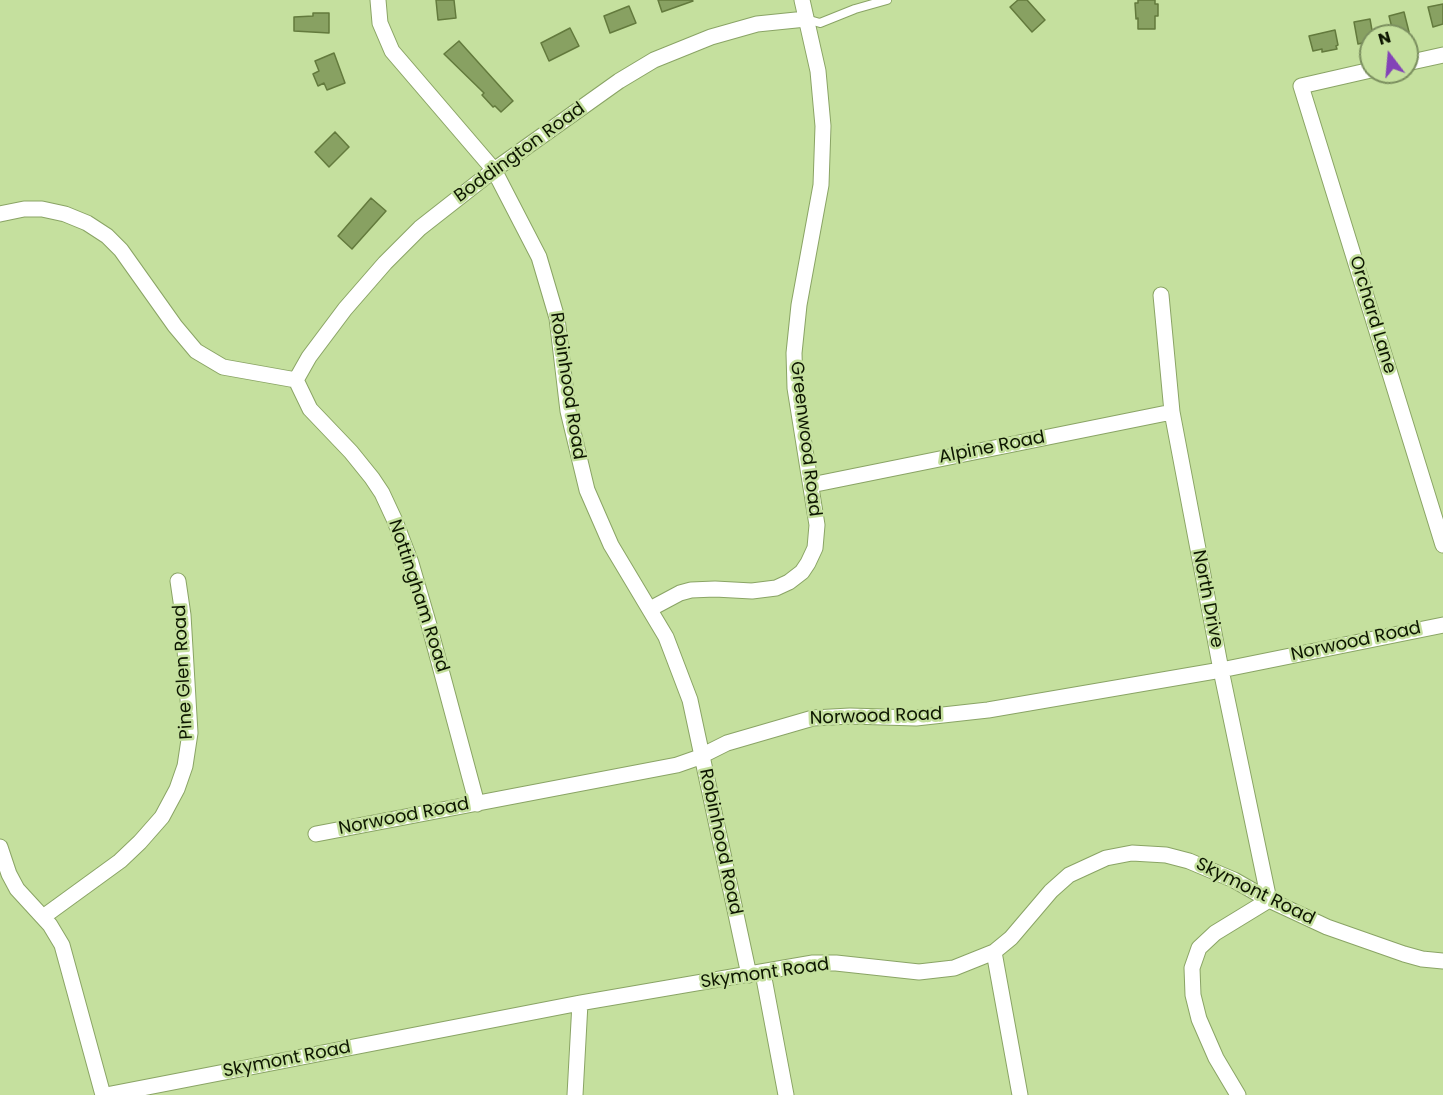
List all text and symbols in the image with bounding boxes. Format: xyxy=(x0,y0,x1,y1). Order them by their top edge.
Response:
north arrow xyxy=(1359,24,1419,84)
text: N xyxy=(1375,25,1393,51)
street label: Boddington Road xyxy=(450,98,590,208)
street label: Orchard Lane xyxy=(1344,254,1400,376)
street label: Robinhood Road xyxy=(545,311,589,461)
street label: Greenwood Road xyxy=(785,360,825,518)
street label: Alpine Road xyxy=(937,427,1047,469)
street label: Nottingham Road xyxy=(383,517,453,675)
street label: North Drive xyxy=(1187,548,1227,650)
street label: Pine Glen Road xyxy=(170,604,198,740)
street label: Norwood Road xyxy=(1289,618,1423,666)
street label: Norwood Road xyxy=(809,704,943,730)
street label: Robinhood Road xyxy=(694,767,746,917)
street label: Norwood Road xyxy=(337,794,471,840)
street label: Skymont Road xyxy=(1192,854,1318,930)
street label: Skymont Road xyxy=(699,954,831,994)
street label: Skymont Road xyxy=(221,1037,353,1083)

